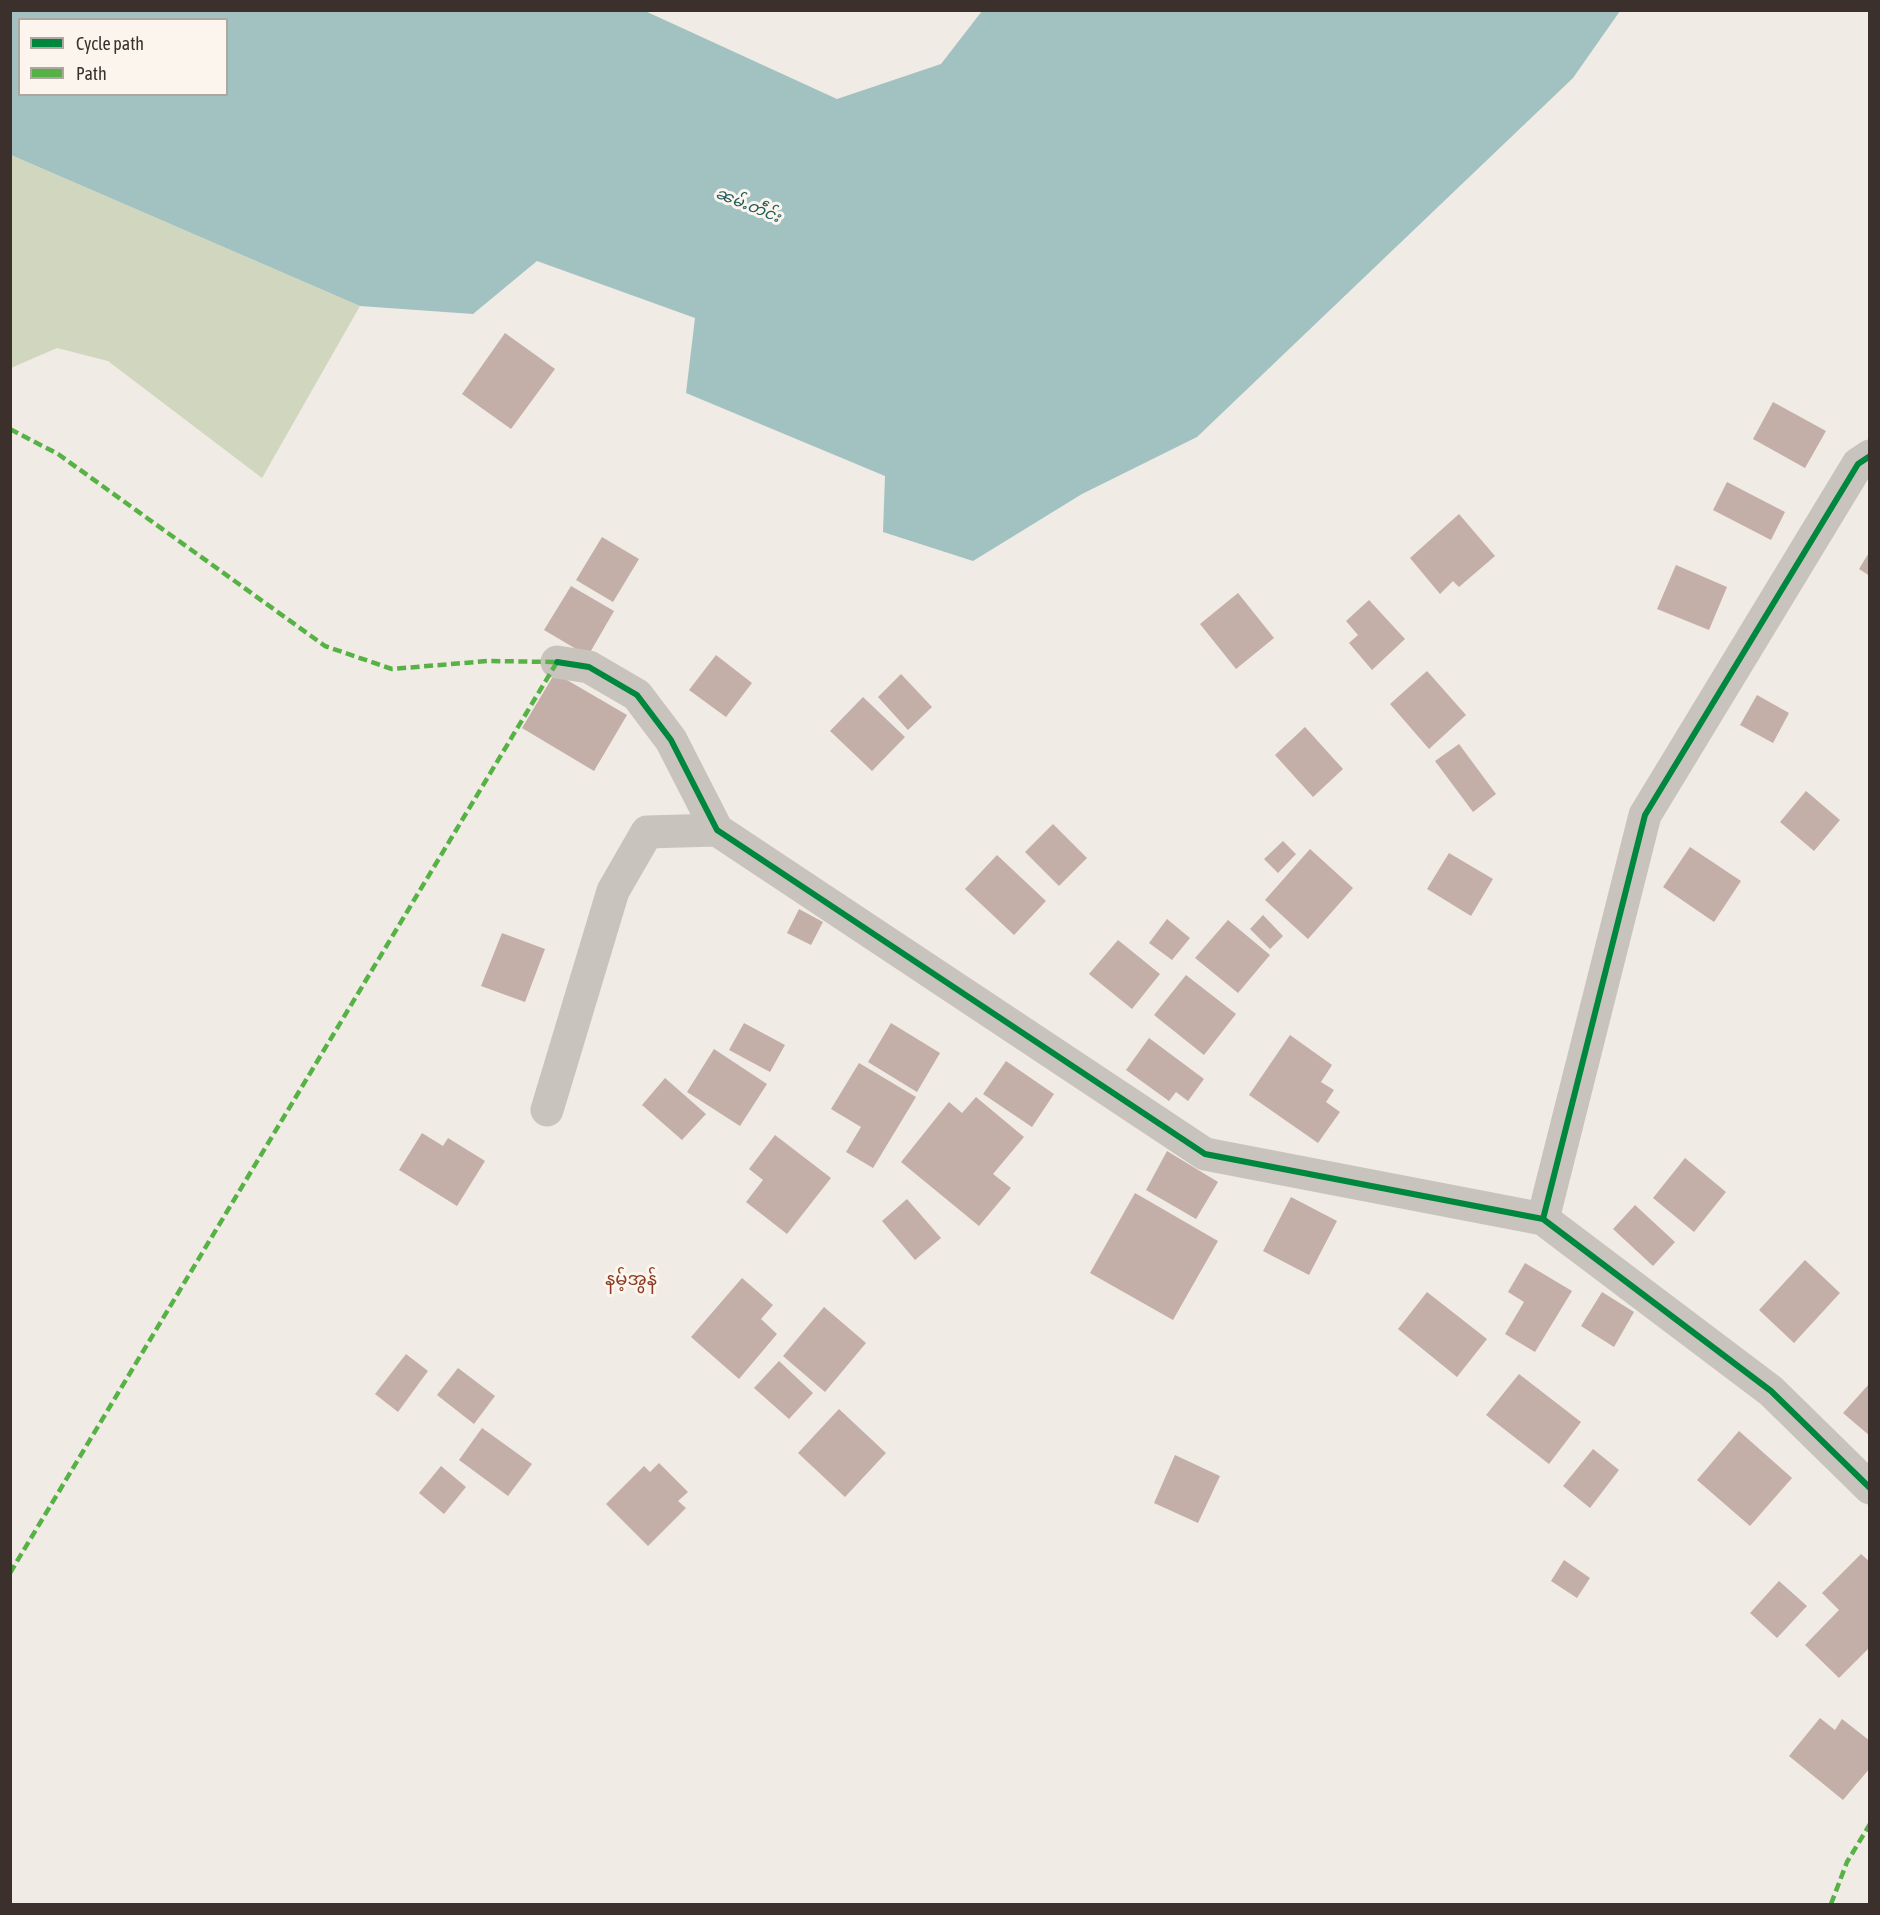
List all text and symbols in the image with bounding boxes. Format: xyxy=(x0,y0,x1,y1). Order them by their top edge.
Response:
legend xyxy=(18,18,228,96)
text: Cycle path xyxy=(76,33,144,54)
text: Path xyxy=(76,63,107,84)
water label: ၼမ်ႉတဵင်း xyxy=(713,183,783,227)
district label: နမ့်အွန် xyxy=(605,1268,657,1290)

